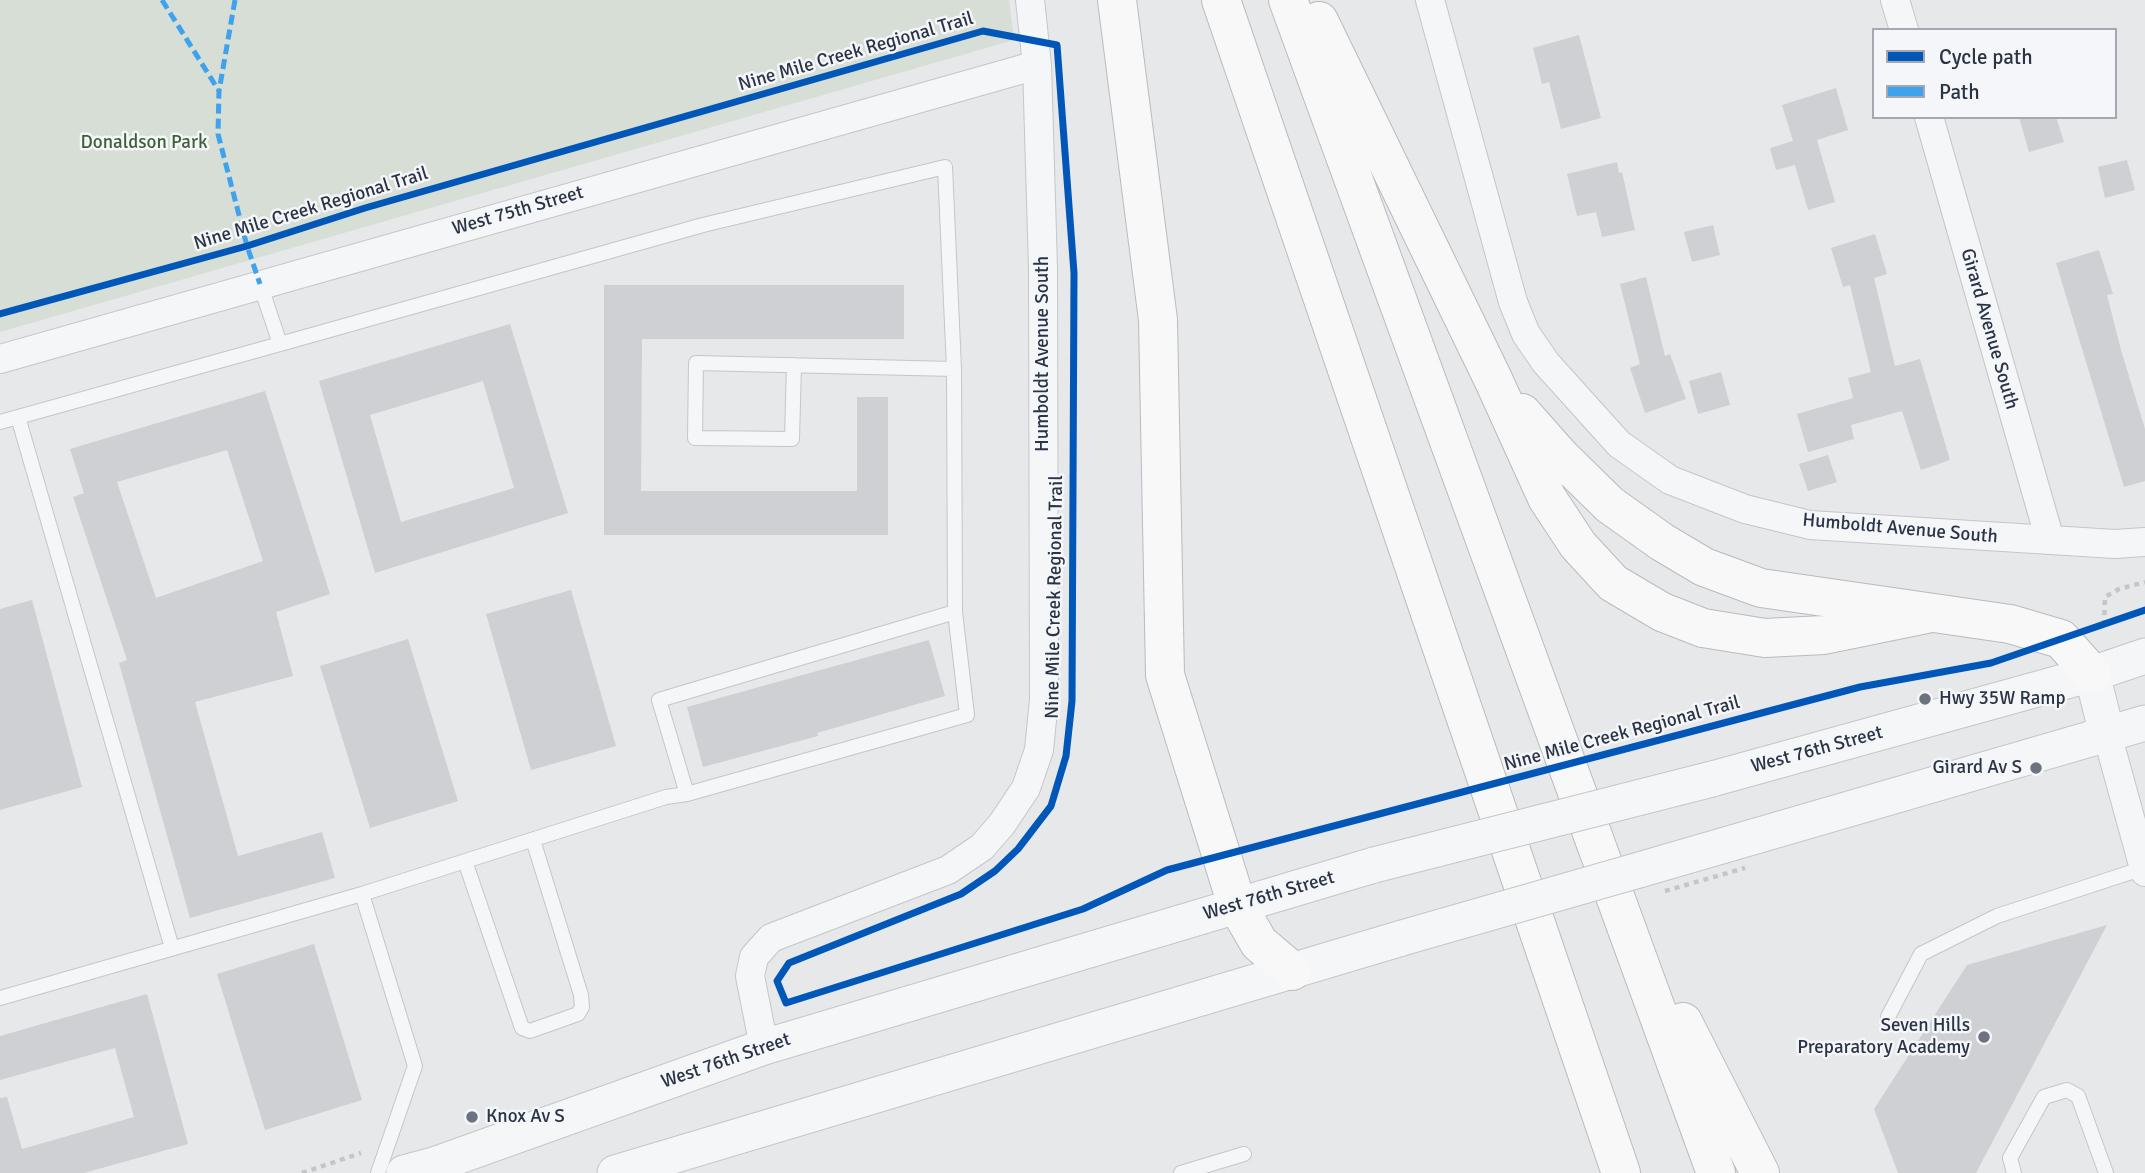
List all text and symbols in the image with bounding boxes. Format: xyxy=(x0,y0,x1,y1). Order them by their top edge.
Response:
street label: Nine Mile Creek Regional Trail xyxy=(736,7,976,97)
legend xyxy=(1872,28,2117,119)
text: Cycle path xyxy=(1939,44,2033,70)
text: Path xyxy=(1939,79,1980,105)
park label: Donaldson Park xyxy=(81,132,207,154)
street label: Nine Mile Creek Regional Trail xyxy=(191,162,431,256)
street label: West 75th Street xyxy=(450,181,586,241)
street label: Girard Avenue South xyxy=(1955,246,2023,412)
street label: Humboldt Avenue South xyxy=(1032,256,1054,452)
street label: Nine Mile Creek Regional Trail xyxy=(1041,475,1069,719)
street label: Humboldt Avenue South xyxy=(1801,509,1999,549)
place label: Hwy 35W Ramp xyxy=(1939,688,2066,710)
street label: Nine Mile Creek Regional Trail xyxy=(1501,691,1743,777)
marker: Hwy 35W Ramp xyxy=(1917,691,1933,707)
street label: West 76th Street xyxy=(1749,721,1885,779)
place label: Girard Av S xyxy=(1932,757,2022,779)
marker: Girard Av S xyxy=(2028,760,2044,776)
street label: West 76th Street xyxy=(1201,866,1337,926)
place label: Seven Hills Preparatory Academy xyxy=(1797,1015,1970,1059)
street label: West 76th Street xyxy=(658,1028,794,1094)
marker: Seven Hills Preparatory Academy xyxy=(1976,1029,1992,1045)
place label: Knox Av S xyxy=(486,1106,565,1128)
marker: Knox Av S xyxy=(464,1109,480,1125)

